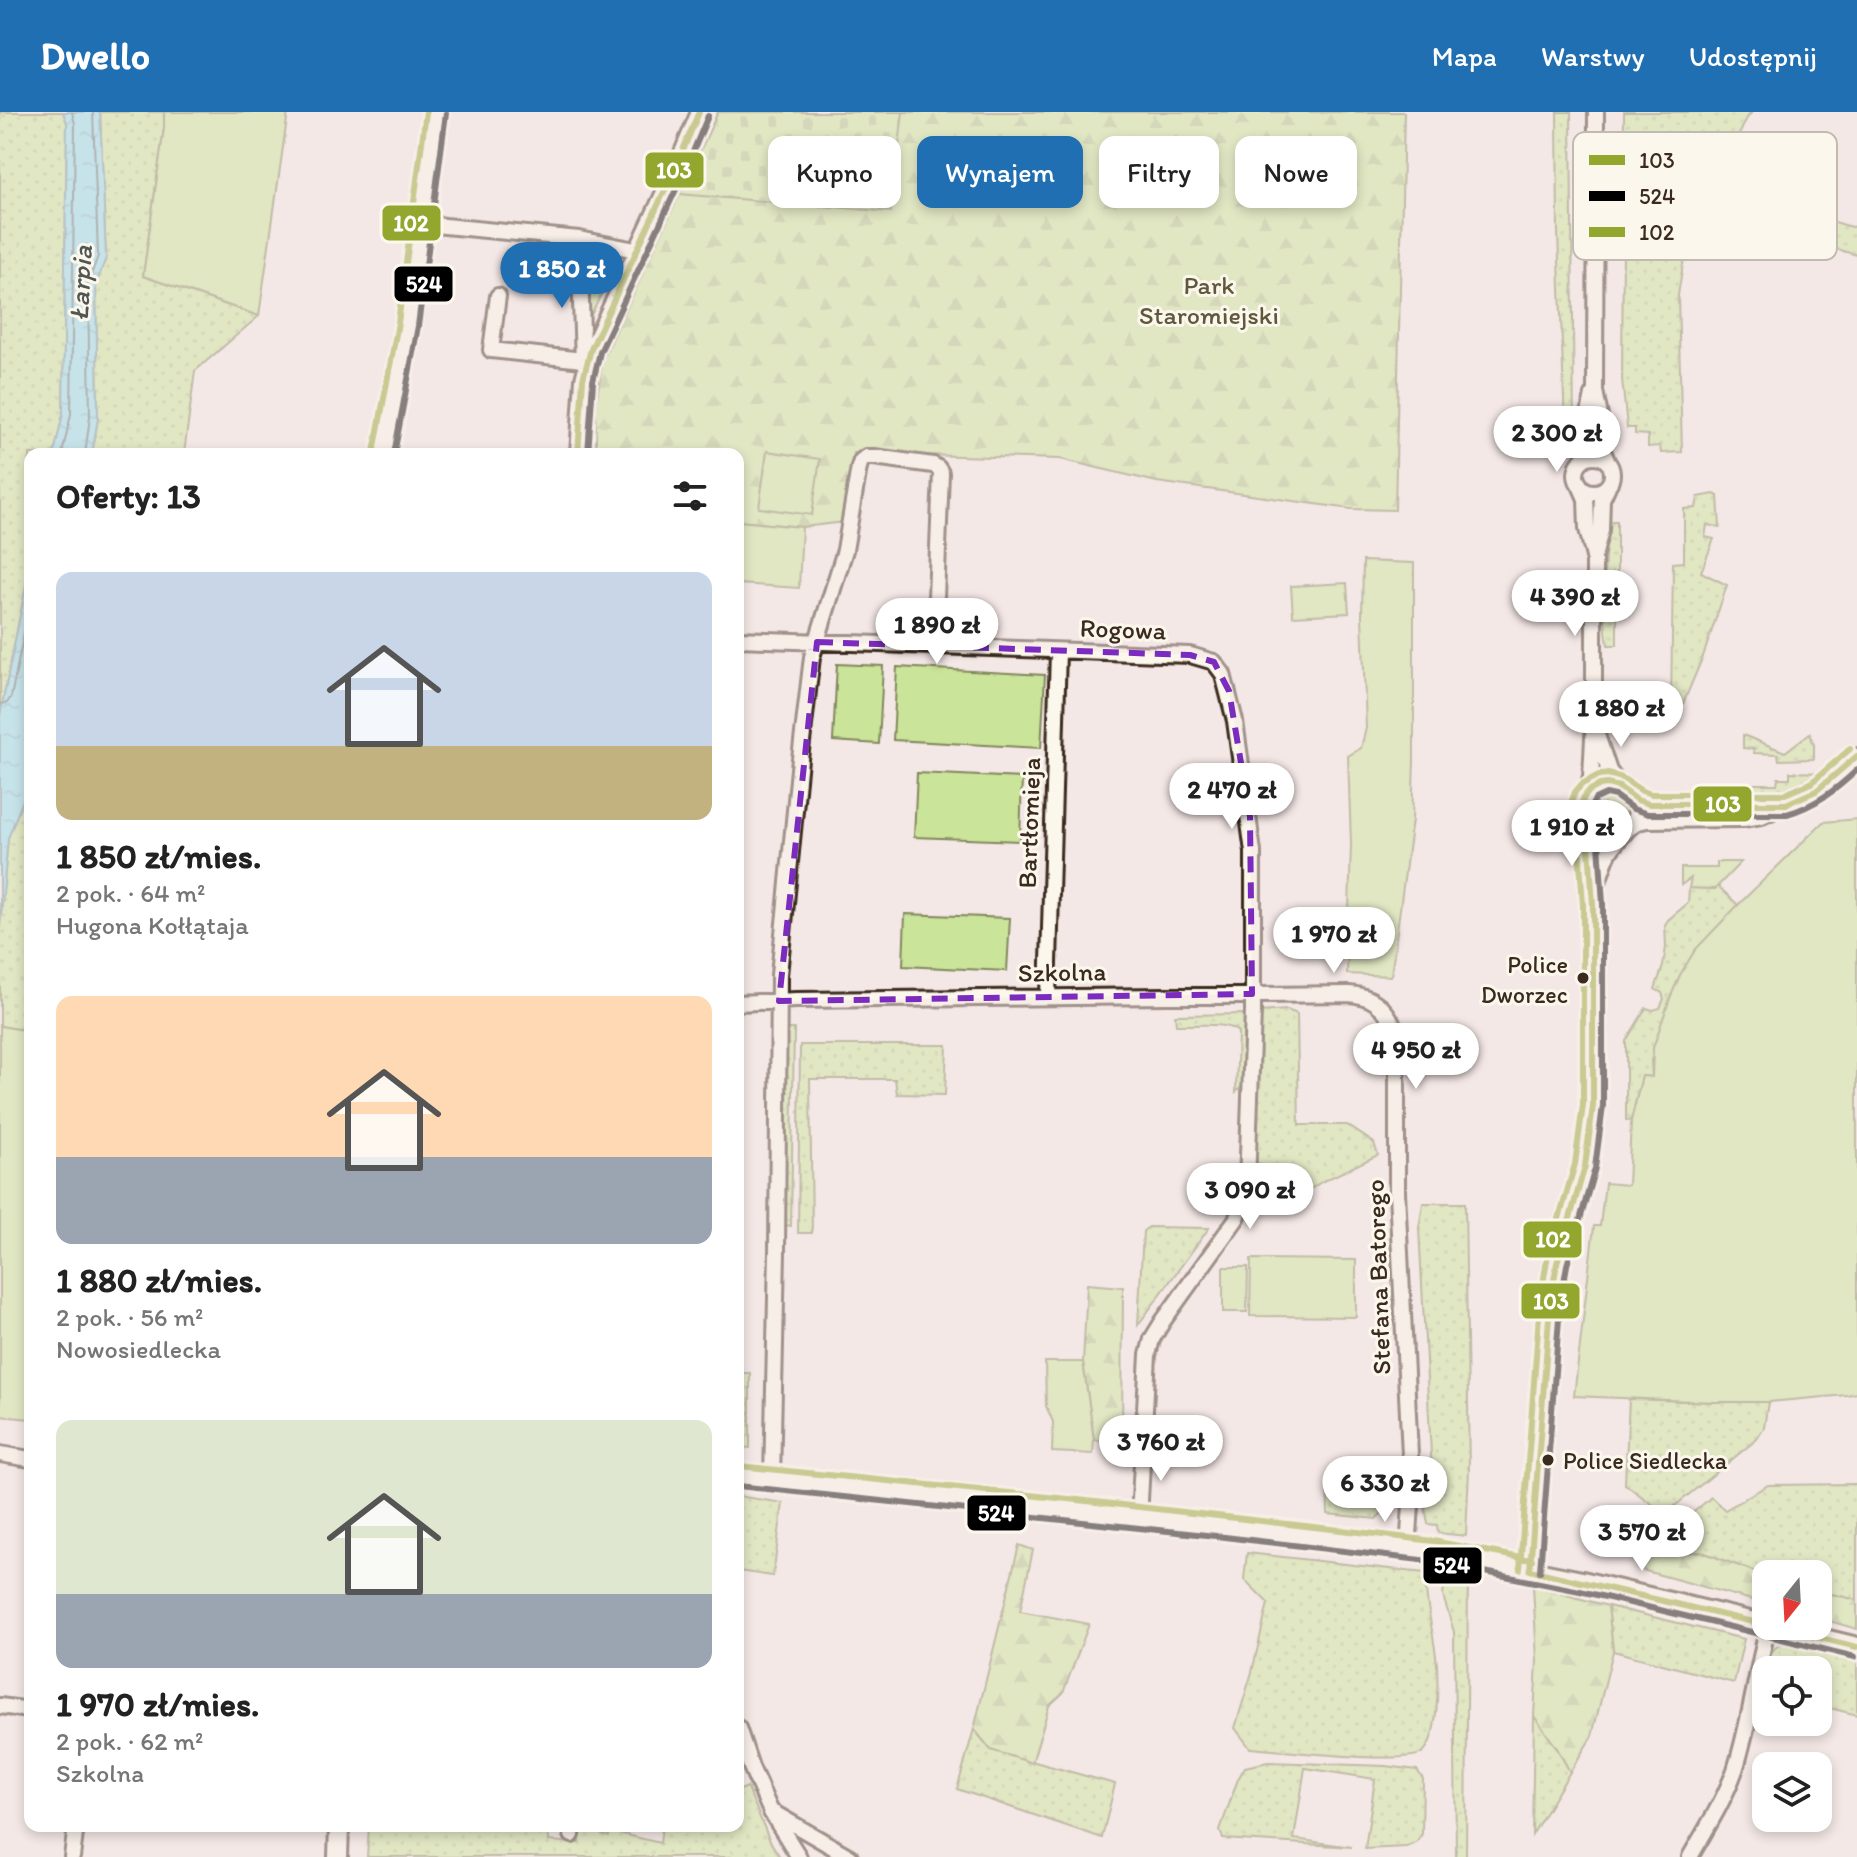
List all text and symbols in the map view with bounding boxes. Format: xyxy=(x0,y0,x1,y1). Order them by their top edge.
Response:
text: Dwello xyxy=(40,33,150,79)
text: Mapa xyxy=(1432,39,1497,73)
text: Warstwy xyxy=(1541,39,1645,73)
text: Udostępnij xyxy=(1689,39,1817,73)
legend xyxy=(1573,132,1837,260)
chip: Kupno xyxy=(768,136,901,208)
chip: Wynajem xyxy=(917,136,1083,208)
chip: Filtry xyxy=(1099,136,1219,208)
chip: Nowe xyxy=(1235,136,1357,208)
text: 103 xyxy=(1639,147,1675,174)
line badge: 103 xyxy=(644,151,705,189)
text: 103 xyxy=(656,157,692,184)
text: 524 xyxy=(1639,183,1675,210)
line badge: 102 xyxy=(381,204,442,242)
text: 102 xyxy=(393,210,429,237)
text: 102 xyxy=(1639,219,1675,246)
pin: 1 850 zł xyxy=(479,242,645,310)
water label: Łarpia xyxy=(61,244,99,322)
text: 1 850 zł xyxy=(518,252,606,284)
line badge: 524 xyxy=(393,265,454,303)
park label: Park Staromiejski xyxy=(1139,269,1279,331)
text: 524 xyxy=(406,271,443,298)
pin: 2 300 zł xyxy=(1474,406,1640,474)
text: 2 300 zł xyxy=(1511,416,1603,448)
icon: filters xyxy=(668,474,712,518)
text: Oferty: 13 xyxy=(56,476,201,517)
pin: 4 390 zł xyxy=(1492,570,1658,638)
text: 4 390 zł xyxy=(1530,580,1620,612)
pin: 1 890 zł xyxy=(854,598,1020,666)
text: 1 890 zł xyxy=(893,608,981,640)
street label: Rogowa xyxy=(1079,611,1167,647)
icon: home xyxy=(312,624,456,768)
pin: 1 880 zł xyxy=(1538,681,1704,749)
text: 1 880 zł xyxy=(1577,691,1665,723)
street label: Bartłomieja xyxy=(1011,757,1047,889)
pin: 2 470 zł xyxy=(1149,763,1315,831)
text: 2 470 zł xyxy=(1187,773,1277,805)
line badge: 103 xyxy=(1692,785,1753,823)
text: 103 xyxy=(1705,791,1741,818)
pin: 1 910 zł xyxy=(1489,800,1655,868)
text: 1 910 zł xyxy=(1530,810,1614,842)
text: 1 850 zł/mies. xyxy=(56,836,261,877)
text: 2 pok. · 64 m² xyxy=(56,877,205,909)
pin: 1 970 zł xyxy=(1251,907,1417,975)
text: Hugona Kołłątaja xyxy=(56,909,249,941)
text: 1 970 zł xyxy=(1291,917,1377,949)
place label: Police Dworzec xyxy=(1481,950,1568,1009)
street label: Szkolna xyxy=(1018,955,1107,989)
marker: Police Dworzec xyxy=(1575,970,1591,986)
pin: 4 950 zł xyxy=(1333,1023,1499,1091)
text: 4 950 zł xyxy=(1371,1033,1461,1065)
icon: home xyxy=(312,1048,456,1192)
pin: 3 090 zł xyxy=(1167,1163,1333,1231)
text: 3 090 zł xyxy=(1204,1173,1296,1205)
street label: Stefana Batorego xyxy=(1359,1179,1397,1375)
line badge: 102 xyxy=(1522,1220,1583,1259)
text: 102 xyxy=(1535,1226,1571,1253)
text: 1 880 zł/mies. xyxy=(56,1260,262,1301)
line badge: 103 xyxy=(1520,1282,1581,1320)
text: 103 xyxy=(1533,1288,1569,1315)
text: 2 pok. · 56 m² xyxy=(56,1301,203,1333)
text: Nowosiedlecka xyxy=(56,1333,221,1365)
pin: 3 760 zł xyxy=(1078,1415,1244,1483)
text: 3 760 zł xyxy=(1117,1425,1205,1457)
place label: Police Siedlecka xyxy=(1563,1446,1728,1475)
marker: Police Siedlecka xyxy=(1540,1452,1556,1468)
pin: 6 330 zł xyxy=(1302,1456,1468,1524)
text: 6 330 zł xyxy=(1340,1466,1430,1498)
icon: home xyxy=(312,1472,456,1616)
line badge: 524 xyxy=(966,1494,1027,1532)
text: 524 xyxy=(978,1500,1015,1527)
pin: 3 570 zł xyxy=(1559,1505,1725,1573)
text: 3 570 zł xyxy=(1598,1515,1686,1547)
line badge: 524 xyxy=(1422,1546,1483,1585)
text: 524 xyxy=(1434,1552,1471,1579)
north arrow xyxy=(1752,1560,1832,1640)
map controls xyxy=(1752,1560,1832,1832)
button: locate xyxy=(1752,1656,1832,1736)
text: 1 970 zł/mies. xyxy=(56,1684,259,1725)
text: 2 pok. · 62 m² xyxy=(56,1725,203,1757)
button: layers xyxy=(1752,1752,1832,1832)
text: Szkolna xyxy=(56,1757,144,1789)

